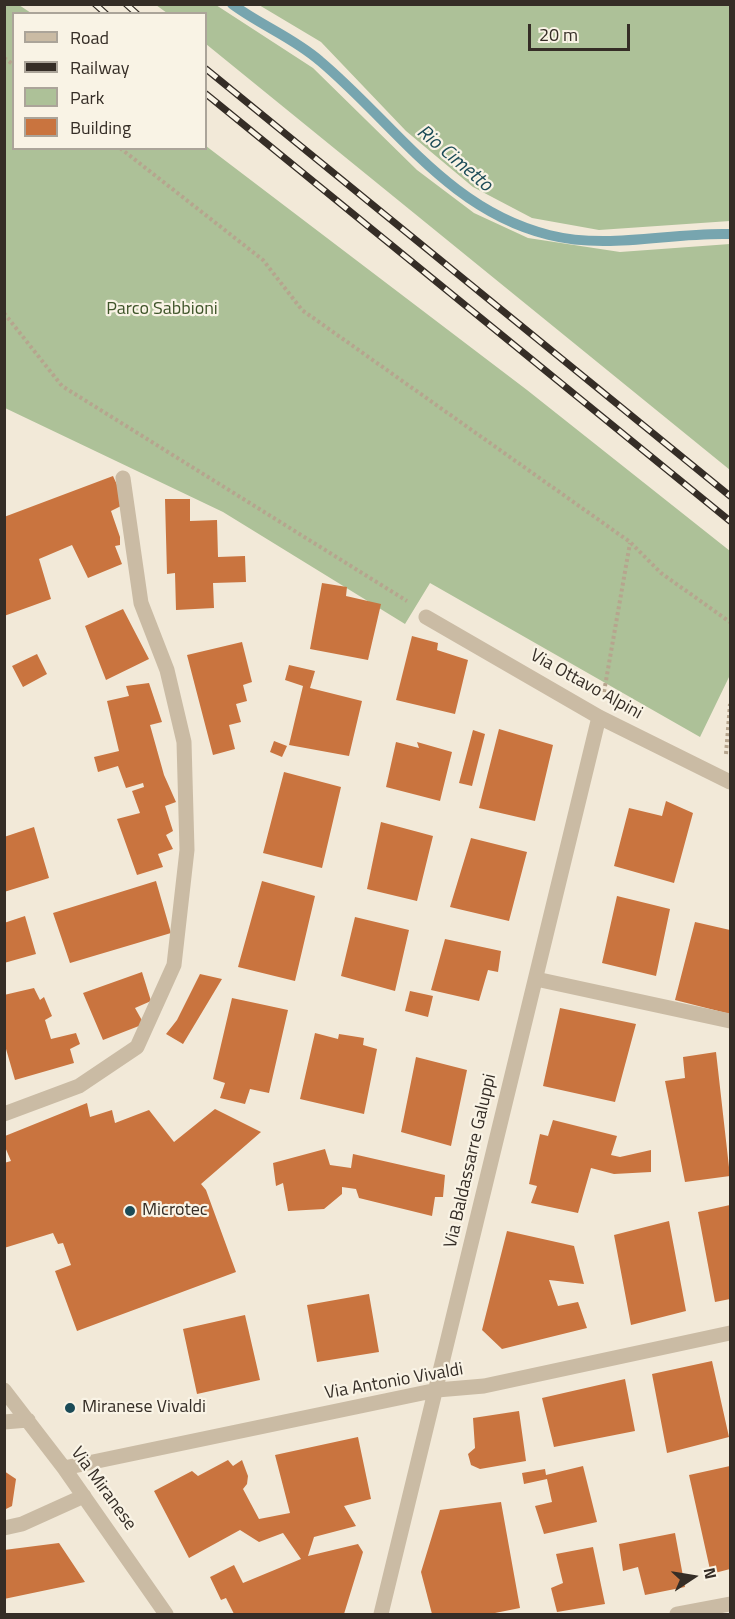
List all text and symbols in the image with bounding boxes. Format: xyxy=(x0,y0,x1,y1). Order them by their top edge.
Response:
legend xyxy=(12,12,207,150)
scale bar xyxy=(531,12,633,50)
text: 20 m xyxy=(539,21,578,48)
text: Road xyxy=(70,24,109,51)
text: Railway xyxy=(70,54,129,81)
text: Park xyxy=(70,84,104,111)
text: Building xyxy=(70,114,131,141)
water label: Rio Cimetto xyxy=(411,120,497,198)
park label: Parco Sabbioni xyxy=(106,299,218,321)
street label: Via Ottavo Alpini xyxy=(526,645,646,725)
street label: Via Baldassarre Galuppi xyxy=(440,1072,502,1250)
place label: Microtec xyxy=(142,1200,208,1222)
marker: Microtec xyxy=(123,1204,137,1218)
street label: Via Antonio Vivaldi xyxy=(323,1359,465,1405)
place label: Miranese Vivaldi xyxy=(82,1397,206,1419)
marker: Miranese Vivaldi xyxy=(63,1401,77,1415)
street label: Via Miranese xyxy=(65,1443,141,1535)
north arrow xyxy=(663,1547,723,1607)
text: N xyxy=(698,1565,723,1581)

